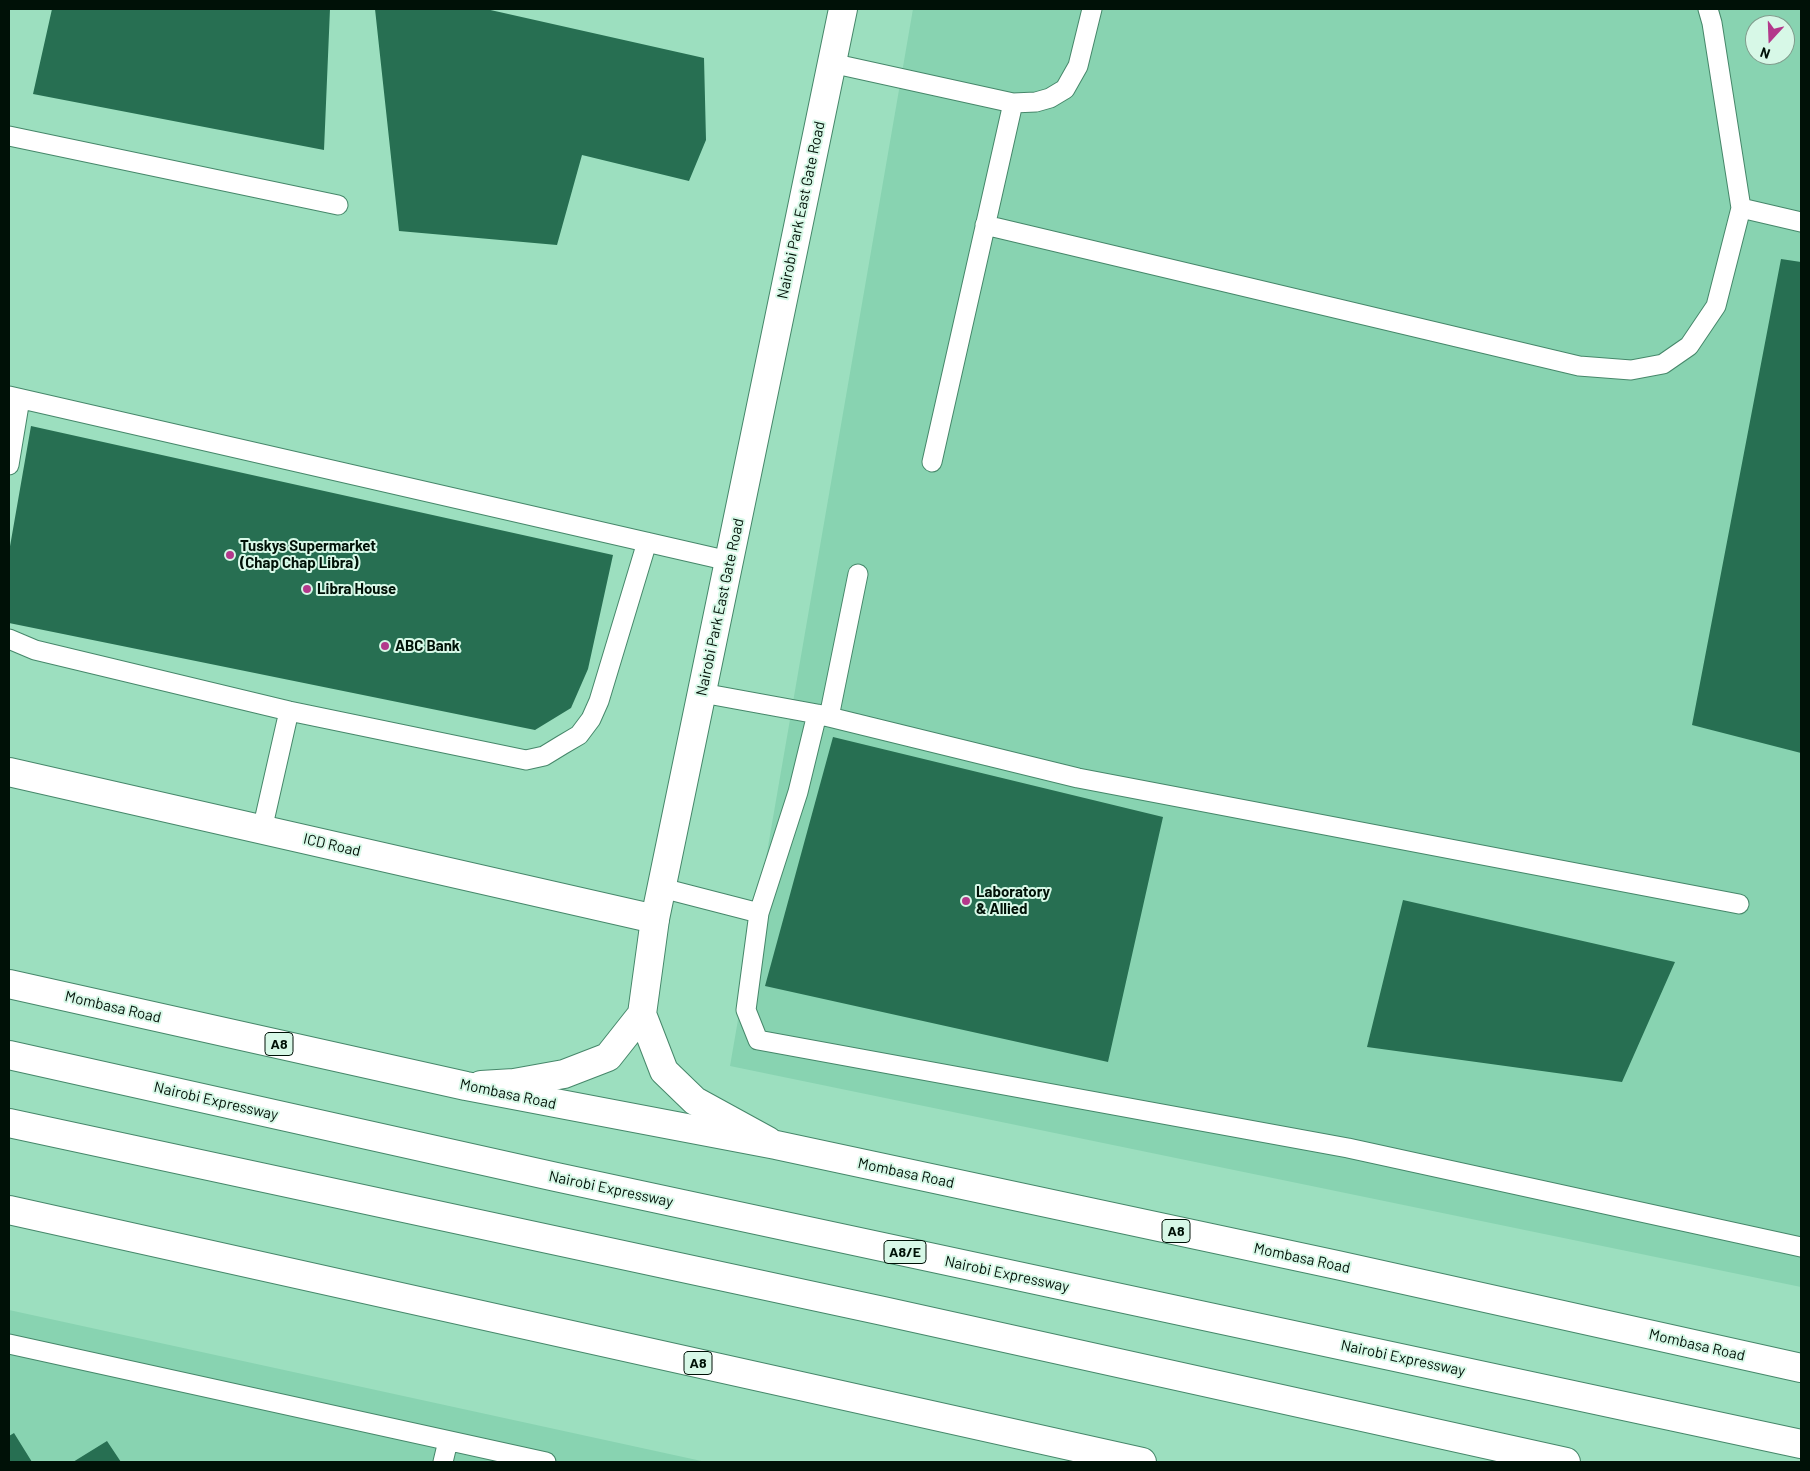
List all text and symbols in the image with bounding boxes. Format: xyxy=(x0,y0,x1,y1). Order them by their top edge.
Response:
north arrow xyxy=(1745,15,1795,65)
text: N xyxy=(1758,44,1772,63)
street label: Nairobi Park East Gate Road xyxy=(773,120,829,300)
street label: Nairobi Park East Gate Road xyxy=(692,517,748,697)
place label: Tuskys Supermarket (Chap Chap Libra) xyxy=(240,537,376,572)
marker: Tuskys Supermarket (Chap Chap Libra) xyxy=(224,549,236,561)
place label: Libra House xyxy=(317,580,396,598)
marker: Libra House xyxy=(301,583,313,595)
place label: ABC Bank xyxy=(395,637,460,655)
marker: ABC Bank xyxy=(379,640,391,652)
street label: ICD Road xyxy=(302,830,362,860)
place label: Laboratory & Allied xyxy=(976,883,1050,918)
marker: Laboratory & Allied xyxy=(960,895,972,907)
street label: Mombasa Road xyxy=(63,987,163,1027)
road number: A8 xyxy=(265,1032,293,1056)
street label: Mombasa Road xyxy=(458,1075,558,1113)
street label: Nairobi Expressway xyxy=(152,1078,280,1124)
street label: Mombasa Road xyxy=(856,1154,956,1192)
street label: Nairobi Expressway xyxy=(547,1167,675,1211)
road number: A8 xyxy=(1162,1220,1190,1242)
street label: Mombasa Road xyxy=(1252,1239,1352,1277)
road number: A8/E xyxy=(884,1240,926,1264)
street label: Nairobi Expressway xyxy=(943,1252,1071,1296)
street label: Mombasa Road xyxy=(1647,1325,1747,1365)
street label: Nairobi Expressway xyxy=(1339,1336,1467,1380)
road number: A8 xyxy=(684,1352,712,1375)

